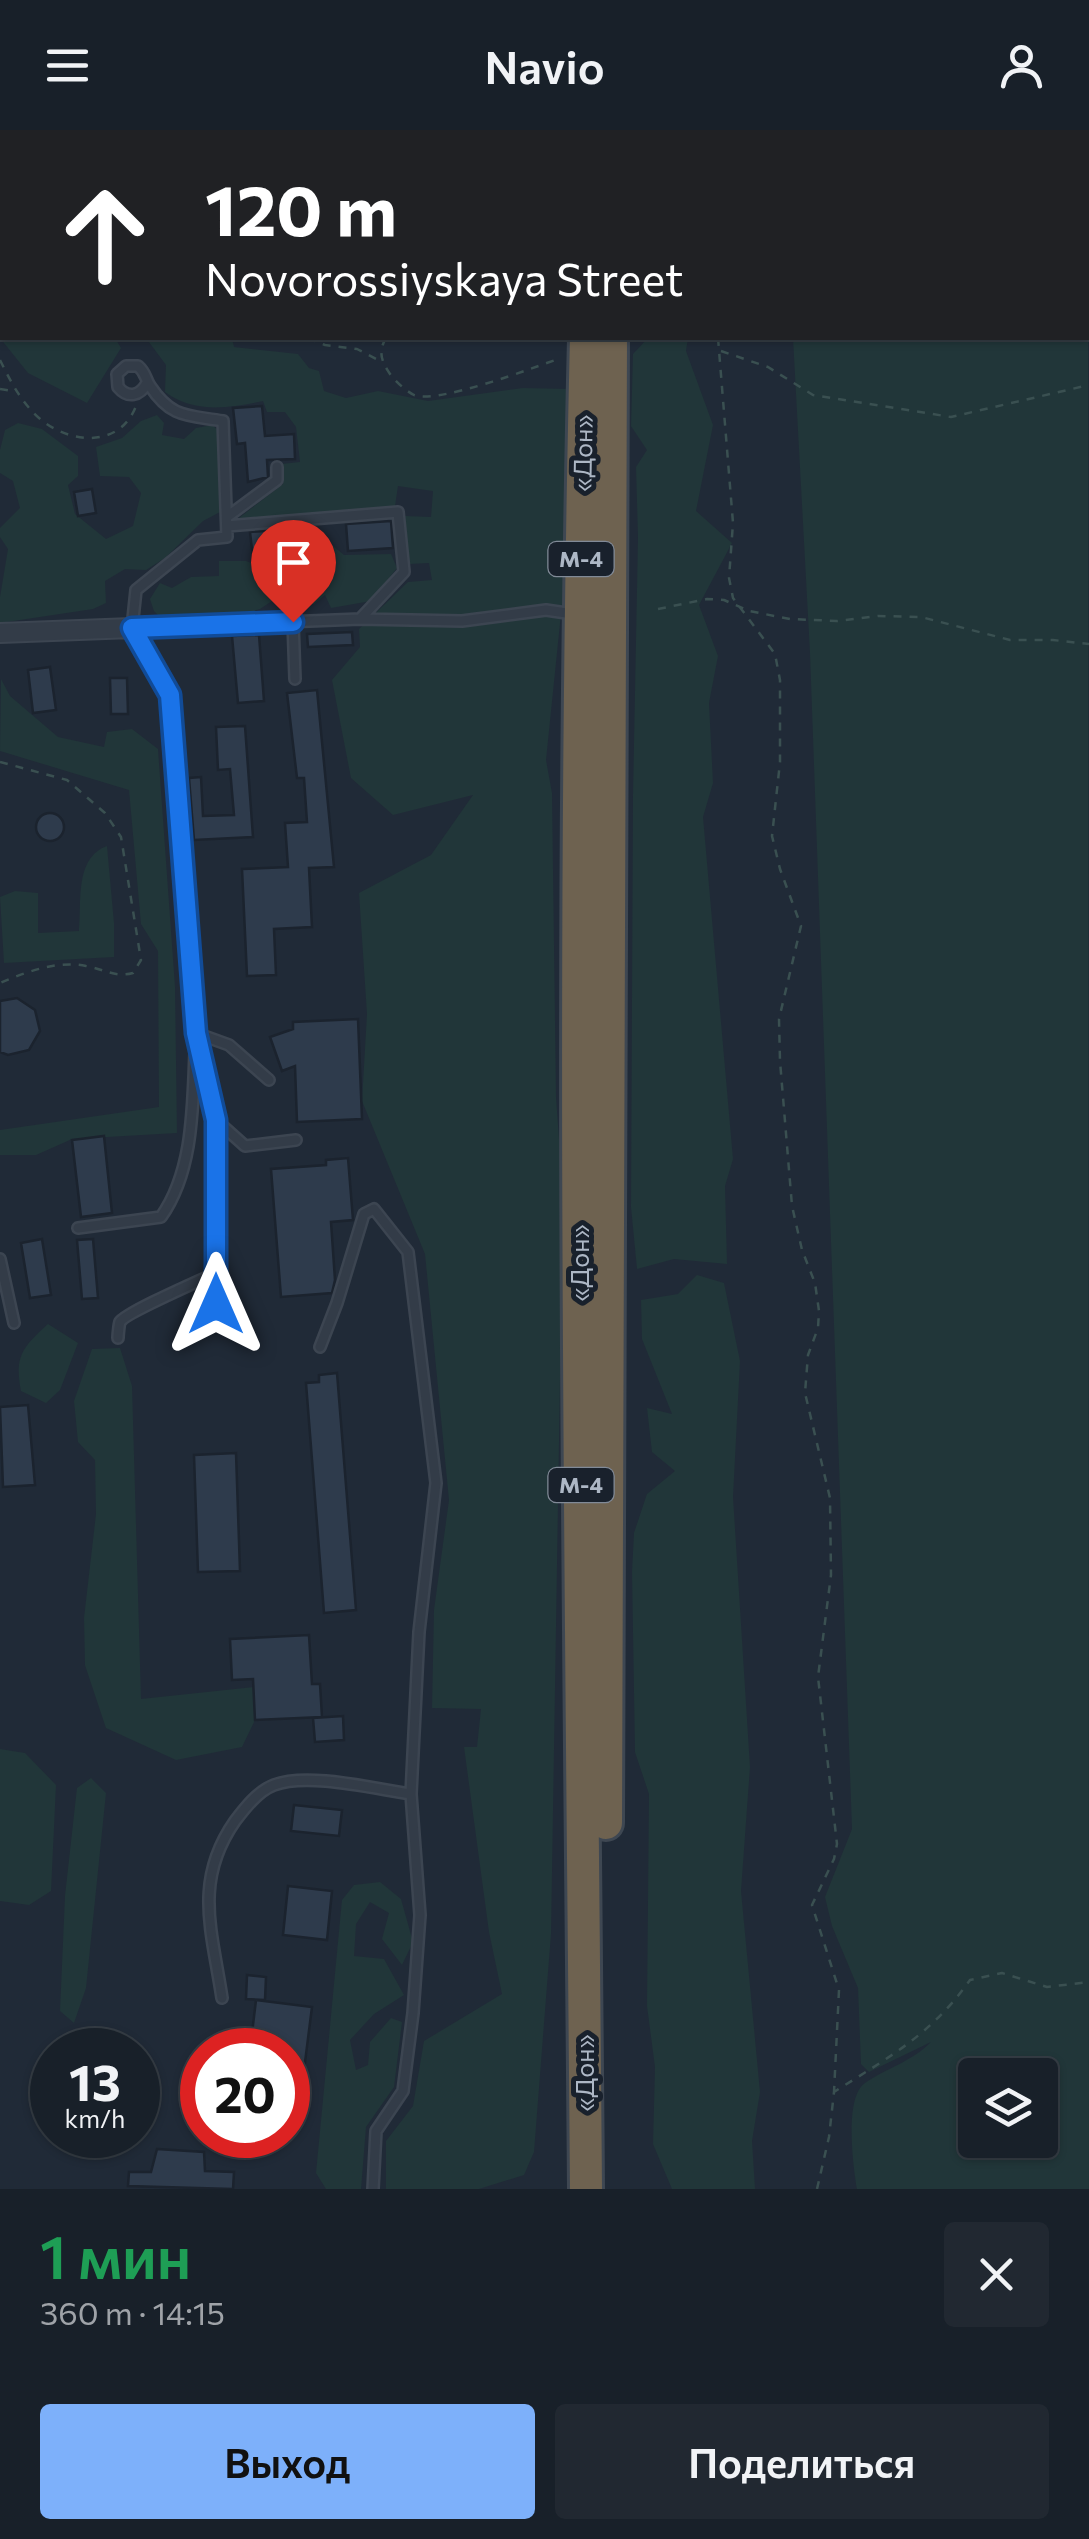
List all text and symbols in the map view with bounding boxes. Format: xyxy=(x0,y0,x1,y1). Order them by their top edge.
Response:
icon: menu xyxy=(40,38,95,93)
text: Navio xyxy=(484,38,605,93)
icon: person xyxy=(994,38,1049,93)
text: 120 m xyxy=(205,165,397,250)
icon: ahead xyxy=(40,170,170,300)
text: Novorossiyskaya Street xyxy=(205,250,683,305)
street label: «Дон» xyxy=(566,414,598,492)
pin xyxy=(251,520,336,623)
icon: arrive xyxy=(266,535,321,590)
road number: М-4 xyxy=(548,542,614,576)
street label: «Дон» xyxy=(564,1224,594,1302)
position arrow xyxy=(164,1252,268,1356)
road number: М-4 xyxy=(548,1468,614,1502)
speed limit sign: 20 xyxy=(180,2028,310,2158)
street label: «Дон» xyxy=(569,2034,599,2112)
text: 13 xyxy=(69,2050,121,2111)
map controls xyxy=(958,2058,1058,2158)
button: layers xyxy=(958,2058,1058,2158)
text: km/h xyxy=(65,2103,125,2133)
text: 1 мин xyxy=(40,2218,191,2291)
button: close xyxy=(944,2222,1049,2327)
text: 360 m · 14:15 xyxy=(40,2292,225,2332)
button: Выход xyxy=(40,2404,535,2519)
button: Поделиться xyxy=(555,2404,1049,2519)

